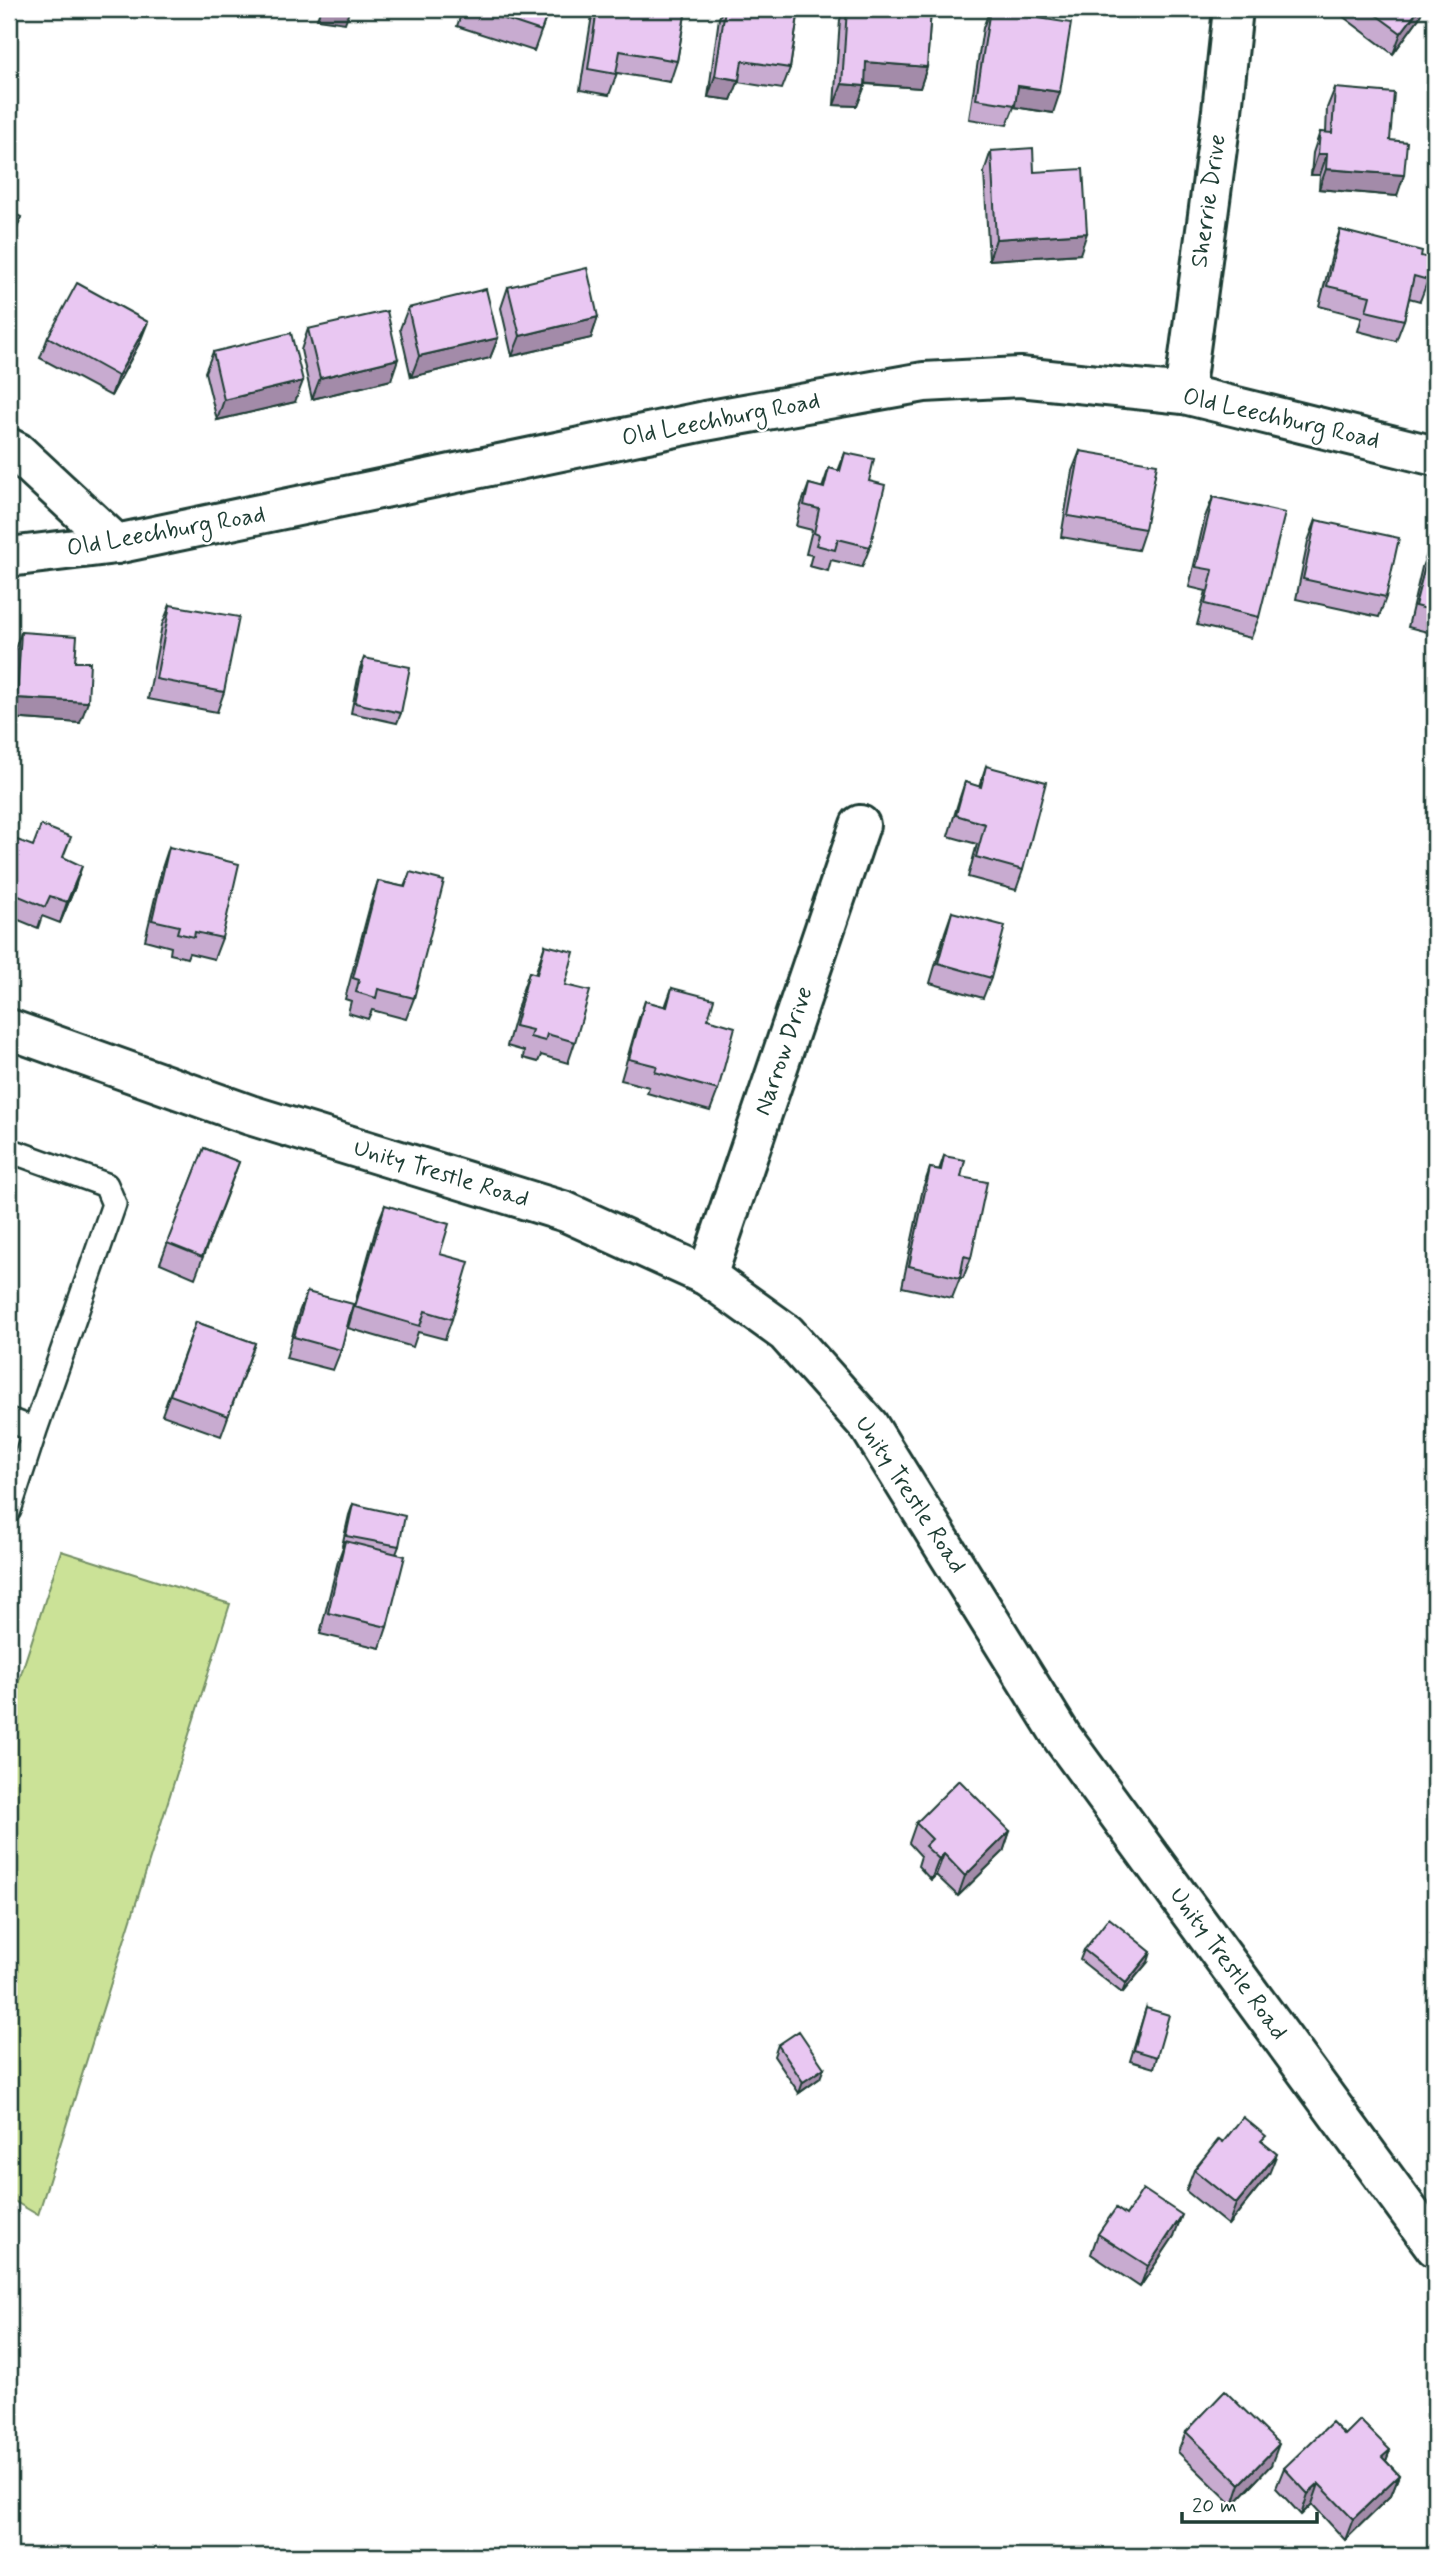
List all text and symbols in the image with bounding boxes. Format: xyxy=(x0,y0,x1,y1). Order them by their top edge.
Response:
street label: Sherrie Drive xyxy=(1184,132,1234,270)
street label: Old Leechburg Road xyxy=(1179,381,1382,459)
street label: Old Leechburg Road xyxy=(619,386,823,456)
street label: Old Leechburg Road xyxy=(64,499,268,567)
street label: Narrow Drive xyxy=(747,982,821,1120)
street label: Unity Trestle Road xyxy=(350,1133,532,1215)
street label: Unity Trestle Road xyxy=(847,1410,973,1580)
street label: Unity Trestle Road xyxy=(1162,1881,1294,2047)
scale bar xyxy=(1182,2481,1316,2525)
text: 20 m xyxy=(1192,2492,1237,2520)

